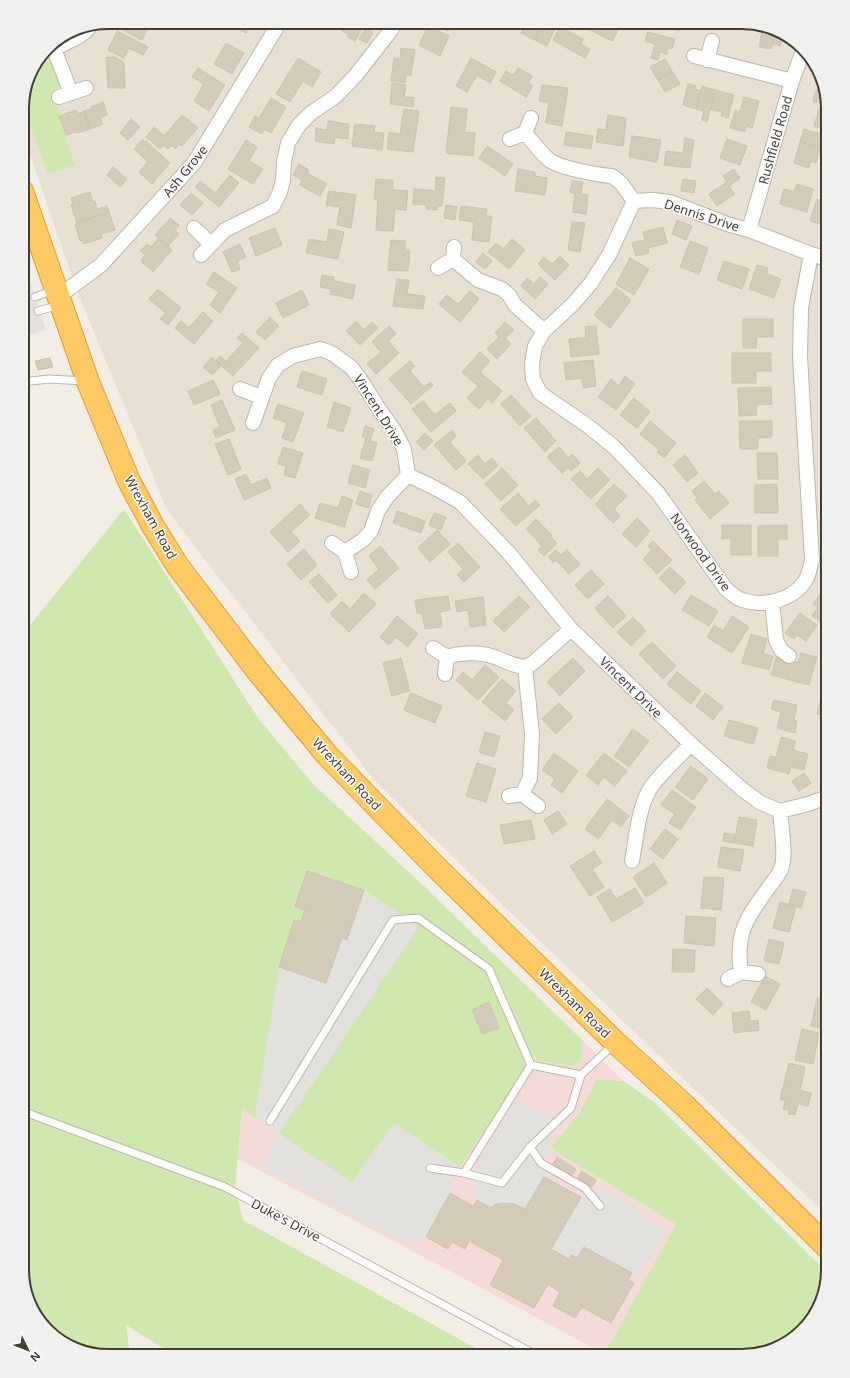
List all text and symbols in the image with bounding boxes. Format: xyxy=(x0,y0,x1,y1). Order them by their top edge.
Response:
street label: Rushfield Road xyxy=(754,94,796,186)
street label: Ash Grove xyxy=(158,141,212,201)
street label: Dennis Drive xyxy=(662,194,742,236)
street label: Vincent Drive xyxy=(350,371,408,449)
street label: Wrexham Road xyxy=(121,472,181,562)
street label: Norwood Drive xyxy=(667,509,735,595)
street label: Vincent Drive xyxy=(596,652,666,722)
street label: Wrexham Road xyxy=(309,734,385,814)
street label: Wrexham Road xyxy=(535,964,615,1042)
street label: Duke's Drive xyxy=(248,1194,324,1246)
north arrow xyxy=(8,1330,48,1370)
text: N xyxy=(27,1349,44,1366)

